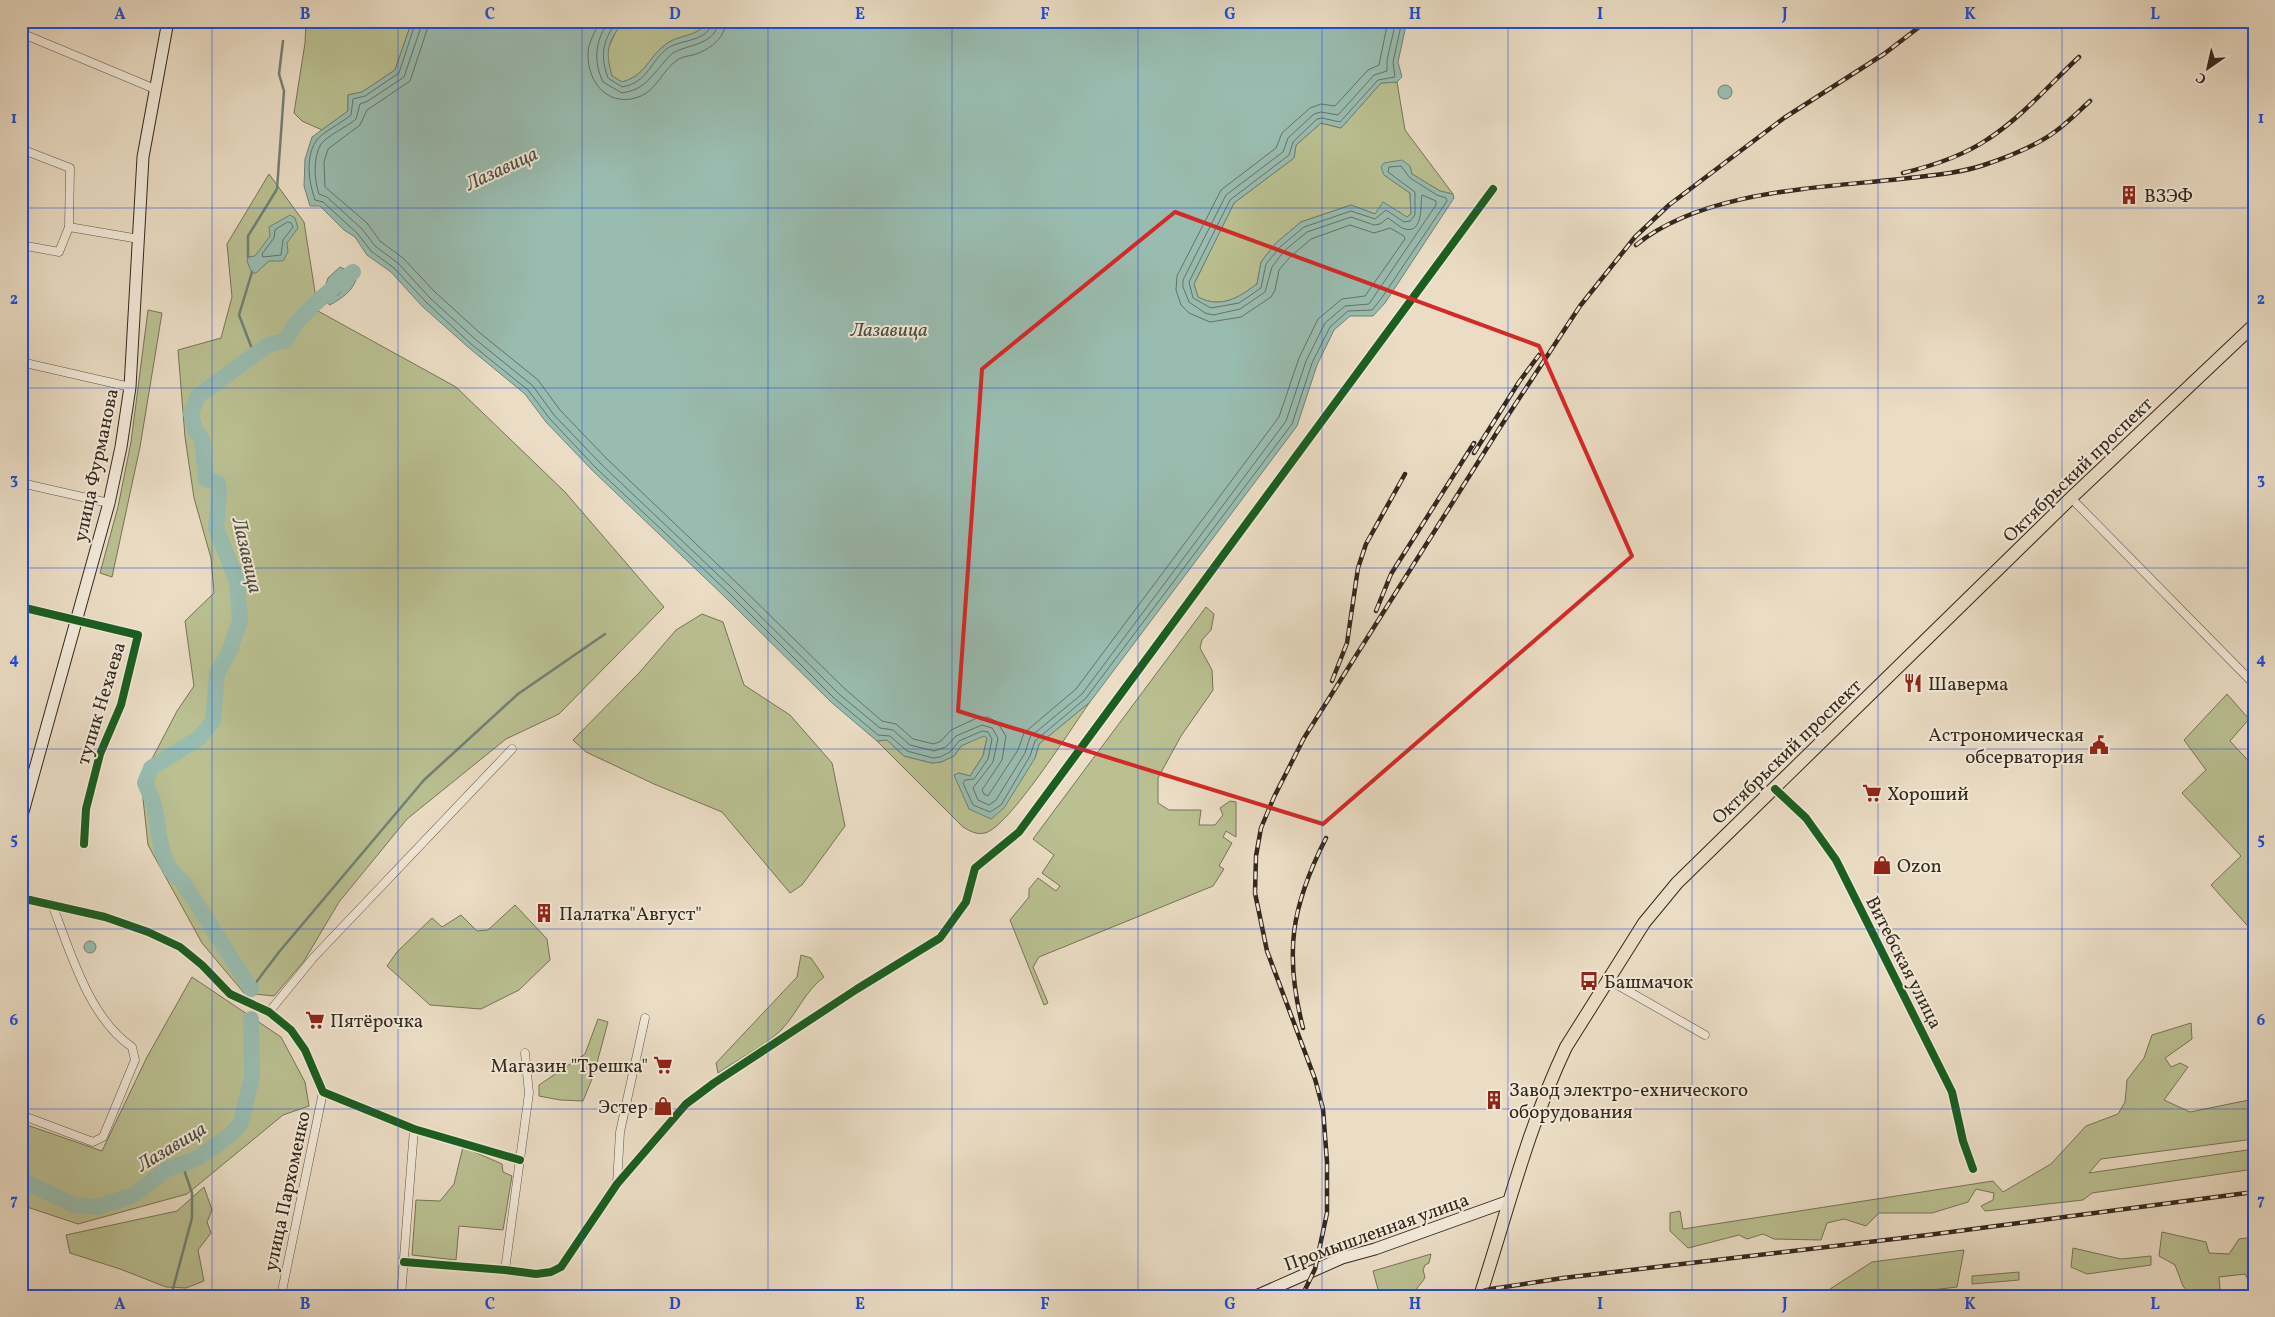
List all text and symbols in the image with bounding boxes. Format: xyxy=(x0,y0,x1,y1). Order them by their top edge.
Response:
text: A xyxy=(114,4,126,26)
text: B xyxy=(300,4,311,26)
text: C xyxy=(485,4,495,26)
text: D xyxy=(669,4,681,26)
text: E xyxy=(855,4,865,26)
text: F xyxy=(1040,4,1050,26)
text: G xyxy=(1224,4,1236,26)
text: H xyxy=(1409,4,1421,26)
text: I xyxy=(1597,4,1603,26)
text: J xyxy=(1781,4,1788,26)
text: K xyxy=(1964,4,1976,26)
text: L xyxy=(2150,4,2160,26)
north arrow xyxy=(2182,42,2232,92)
text: С xyxy=(2193,67,2211,88)
text: 1 xyxy=(11,108,17,130)
text: 1 xyxy=(2258,108,2264,130)
water label: Лазавица xyxy=(460,141,543,199)
building icon: ВЗЭФ xyxy=(2118,184,2140,206)
place label: ВЗЭФ xyxy=(2144,184,2193,210)
text: 2 xyxy=(10,289,18,311)
text: 2 xyxy=(2257,289,2265,311)
water label: Лазавица xyxy=(849,317,928,345)
street label: улица Фурманова xyxy=(68,386,126,544)
street label: Октябрьский проспект xyxy=(1998,392,2159,549)
text: 3 xyxy=(10,469,18,491)
text: 3 xyxy=(2257,469,2265,491)
water label: Лазавица xyxy=(223,514,268,596)
street label: тупик Нехаева xyxy=(71,639,133,768)
text: 4 xyxy=(9,649,19,671)
text: 4 xyxy=(2256,649,2266,671)
restaurant icon: Шаверма xyxy=(1902,672,1924,694)
place label: Шаверма xyxy=(1928,672,2008,698)
street label: Октябрьский проспект xyxy=(1707,674,1868,831)
place label: Aстрономическая обсерватория xyxy=(1928,723,2084,771)
public building icon: Aстрономическая обсерватория xyxy=(2088,734,2110,756)
supermarket icon: Хороший xyxy=(1861,782,1883,804)
place label: Хороший xyxy=(1887,782,1969,808)
text: 5 xyxy=(10,829,18,851)
text: 5 xyxy=(2257,829,2265,851)
shop icon: Ozon xyxy=(1871,854,1893,876)
place label: Ozon xyxy=(1897,854,1942,880)
street label: Витебская улица xyxy=(1858,892,1948,1034)
building icon: Палатка"Август" xyxy=(533,902,555,924)
place label: Палатка"Август" xyxy=(559,902,702,928)
bus stop icon: Башмачок xyxy=(1578,970,1600,992)
place label: Башмачок xyxy=(1604,970,1693,996)
supermarket icon: Пятёрочка xyxy=(304,1009,326,1031)
place label: Пятёрочка xyxy=(330,1009,423,1035)
text: 6 xyxy=(10,1010,19,1032)
text: 6 xyxy=(2257,1010,2266,1032)
place label: Магазин "Трешка" xyxy=(491,1054,648,1080)
supermarket icon: Магазин "Трешка" xyxy=(652,1054,674,1076)
place label: Завод электро-ехнического оборудования xyxy=(1509,1078,1748,1126)
building icon: Завод электро-ехнического оборудования xyxy=(1483,1089,1505,1111)
place label: Эстер xyxy=(598,1095,648,1121)
shop icon: Эстер xyxy=(652,1095,674,1117)
street label: улица Пархоменко xyxy=(258,1109,318,1274)
water label: Лазавица xyxy=(131,1116,212,1180)
street label: Промышленная улица xyxy=(1281,1187,1473,1278)
text: 7 xyxy=(10,1190,18,1212)
text: 7 xyxy=(2257,1190,2265,1212)
text: A xyxy=(114,1294,126,1316)
text: B xyxy=(300,1294,311,1316)
text: C xyxy=(485,1294,495,1316)
text: D xyxy=(669,1294,681,1316)
text: E xyxy=(855,1294,865,1316)
text: F xyxy=(1040,1294,1050,1316)
text: G xyxy=(1224,1294,1236,1316)
text: H xyxy=(1409,1294,1421,1316)
text: I xyxy=(1597,1294,1603,1316)
text: J xyxy=(1781,1294,1788,1316)
text: K xyxy=(1964,1294,1976,1316)
text: L xyxy=(2150,1294,2160,1316)

